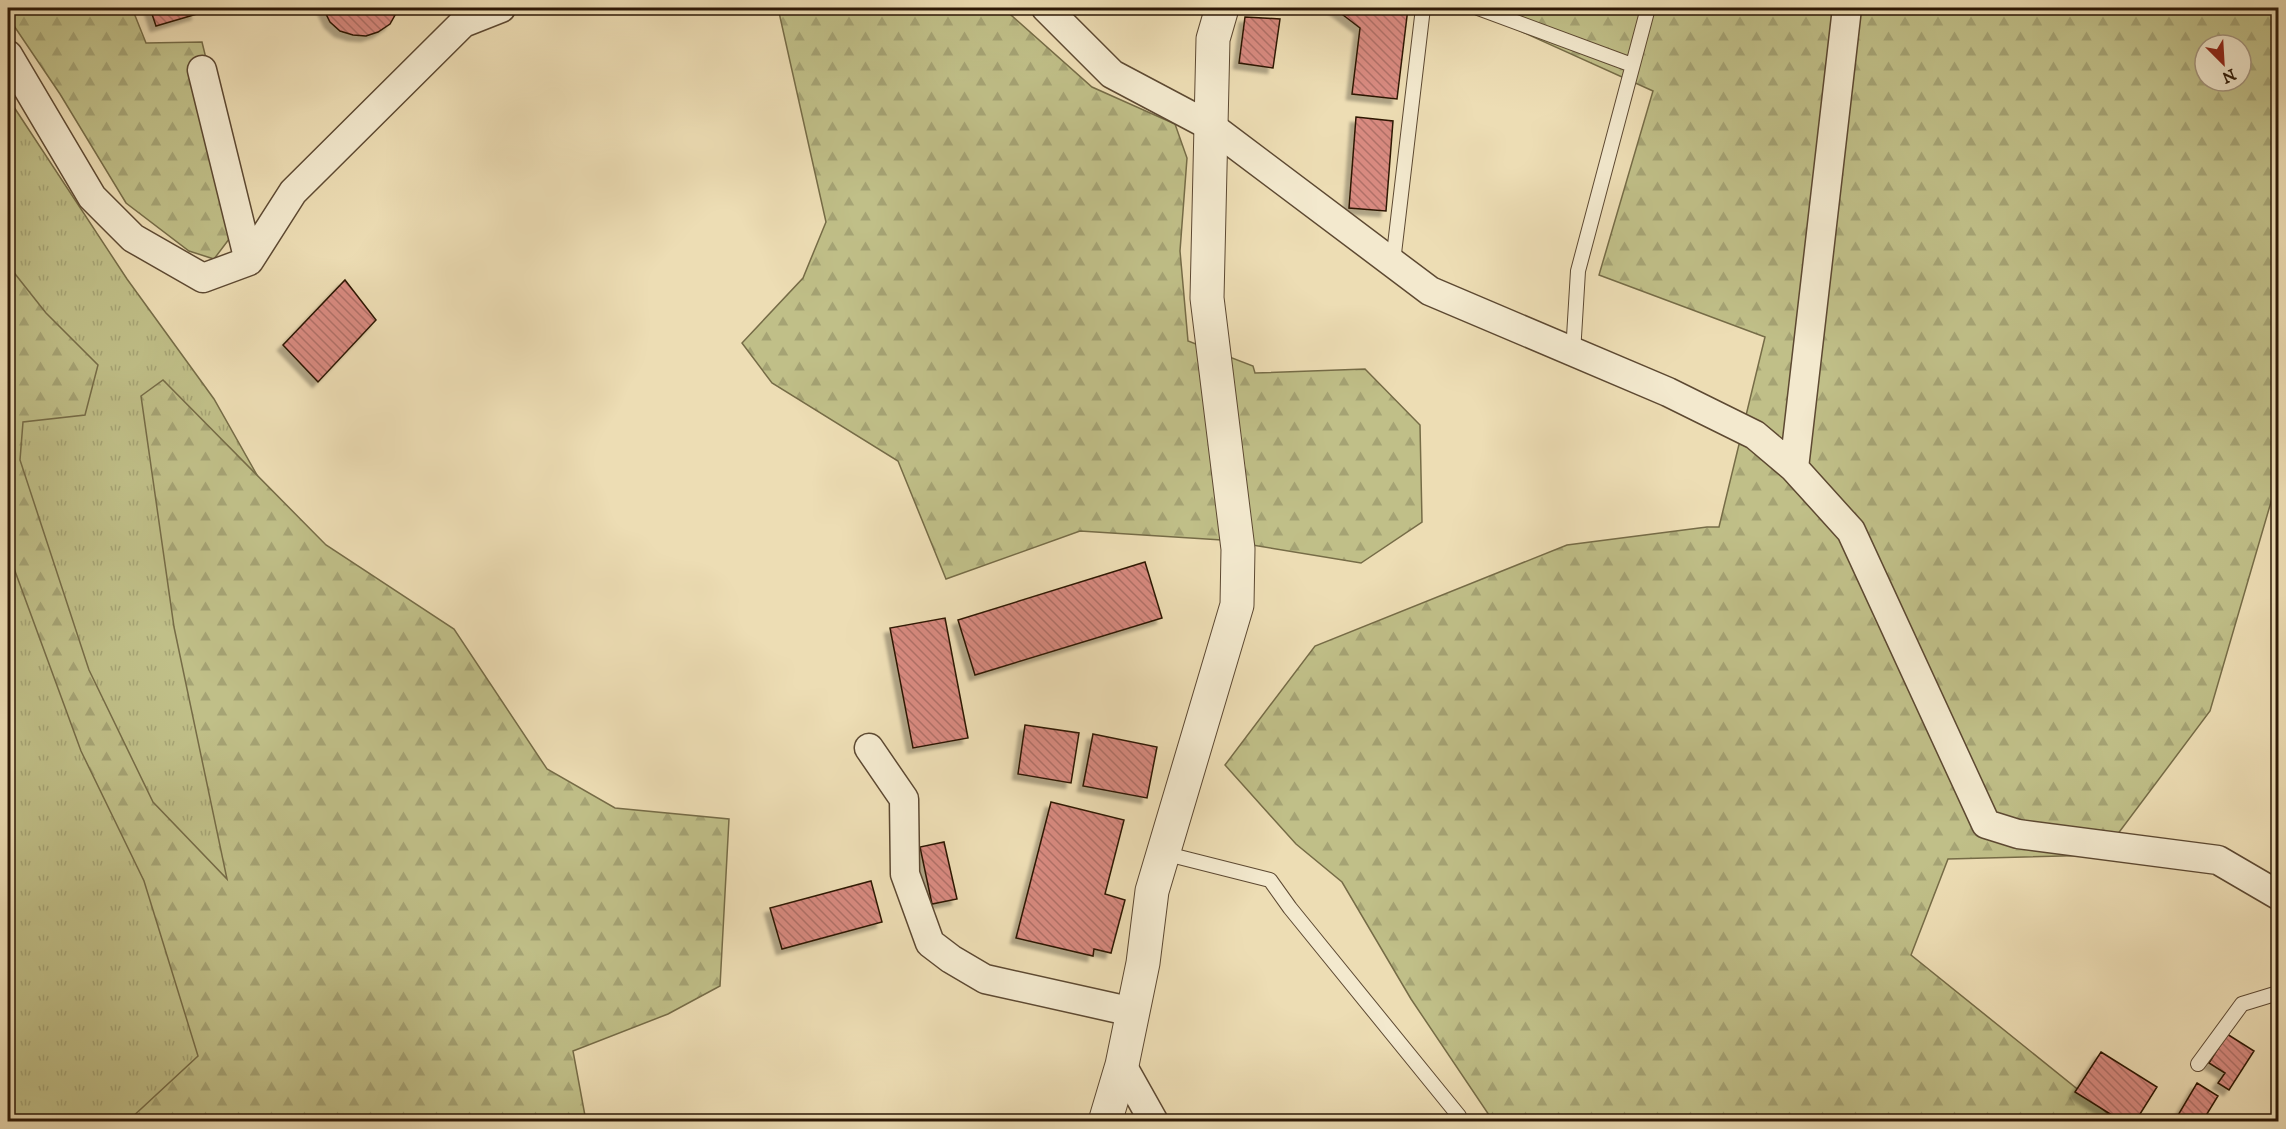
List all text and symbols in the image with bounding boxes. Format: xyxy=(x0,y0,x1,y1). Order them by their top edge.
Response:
north arrow xyxy=(2193,33,2253,93)
text: N xyxy=(2219,64,2239,88)

